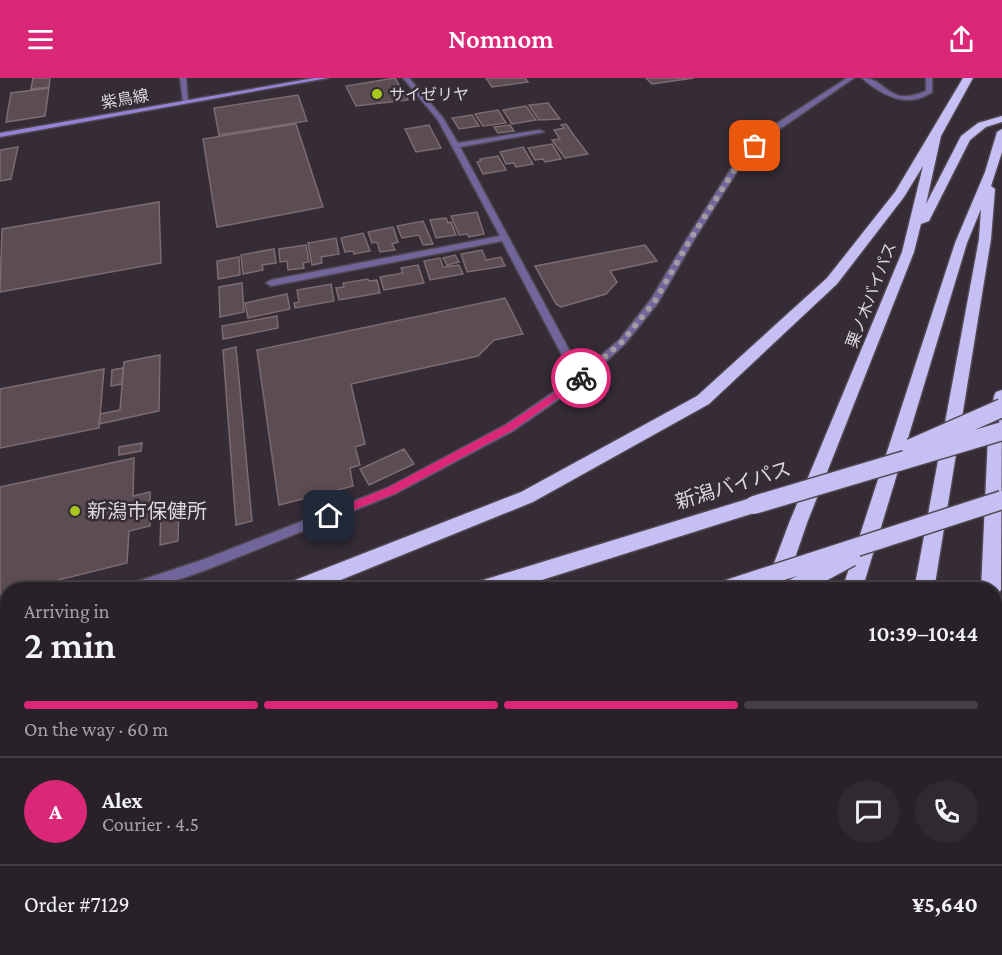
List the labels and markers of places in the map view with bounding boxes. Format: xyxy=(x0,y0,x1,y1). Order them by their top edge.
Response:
place label: サイゼリヤ xyxy=(389,86,469,103)
marker: サイゼリヤ xyxy=(370,87,384,101)
pin xyxy=(729,120,780,171)
pin xyxy=(303,490,354,541)
place label: 新潟市保健所 xyxy=(87,500,207,522)
marker: 新潟市保健所 xyxy=(68,504,82,518)

